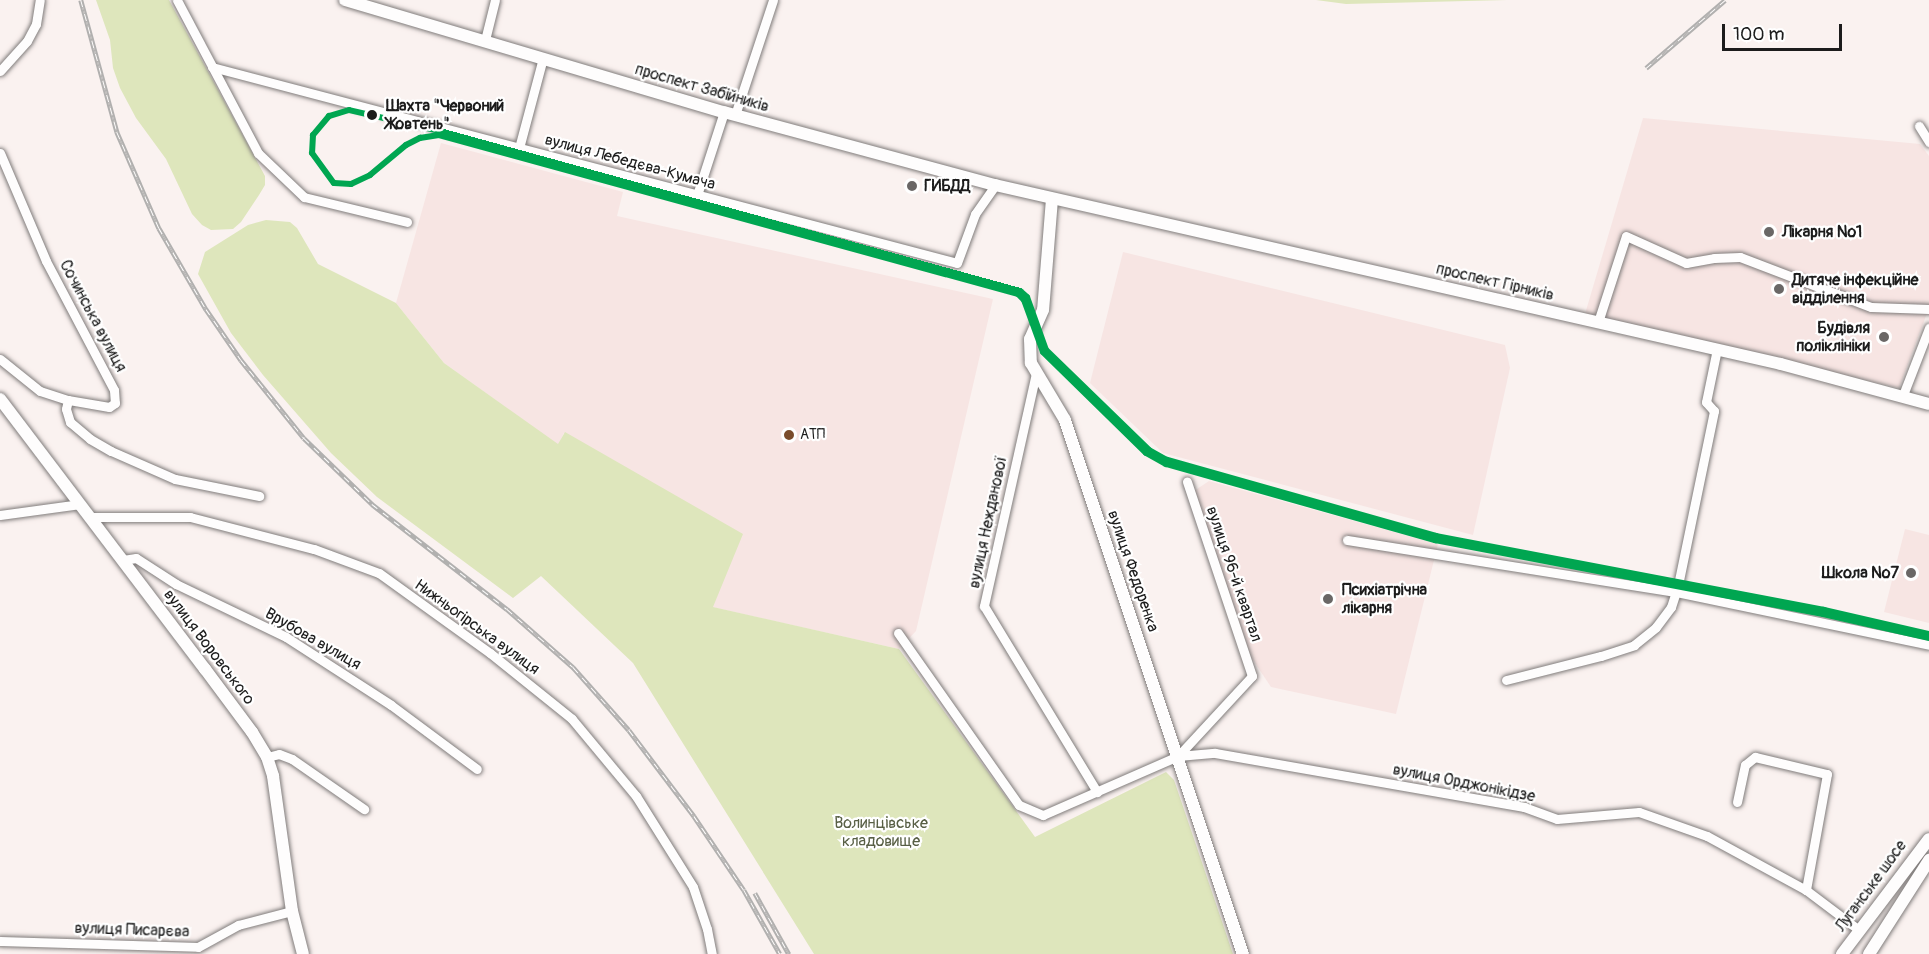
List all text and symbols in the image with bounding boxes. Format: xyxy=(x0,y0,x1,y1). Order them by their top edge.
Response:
scale bar xyxy=(1725,12,1845,50)
text: 100 m xyxy=(1733,23,1785,46)
street label: проспект Забійників xyxy=(633,60,771,116)
place label: Шахта "Червоний Жовтень" xyxy=(386,96,504,134)
marker: Шахта "Червоний Жовтень" xyxy=(363,106,381,124)
street label: вулиця Лебедєва-Кумача xyxy=(543,130,717,194)
place label: ГИБДД xyxy=(924,176,970,196)
marker: ГИБДД xyxy=(905,179,919,193)
place label: Лікарня №1 xyxy=(1782,222,1862,242)
marker: Лікарня №1 xyxy=(1760,223,1778,241)
street label: Сочинська вулиця xyxy=(55,257,131,375)
street label: проспект Гірників xyxy=(1434,259,1556,305)
place label: Дитяче інфекційне відділення xyxy=(1792,270,1918,308)
marker: Дитяче інфекційне відділення xyxy=(1770,280,1788,298)
place label: Будівля поліклініки xyxy=(1796,318,1870,356)
marker: Будівля поліклініки xyxy=(1875,328,1893,346)
place label: АТП xyxy=(800,427,825,443)
marker: АТП xyxy=(783,429,795,441)
street label: вулиця Нежданової xyxy=(965,454,1011,590)
street label: вулиця 96-й квартал xyxy=(1202,504,1266,644)
street label: вулиця Федоренка xyxy=(1103,508,1163,634)
place label: Школа №7 xyxy=(1822,563,1899,583)
marker: Школа №7 xyxy=(1904,566,1918,580)
street label: Нижньогірська вулиця xyxy=(411,575,543,679)
place label: Психіатрічна лікарня xyxy=(1342,580,1427,618)
street label: вулиця Воровського xyxy=(159,586,259,708)
marker: Психіатрічна лікарня xyxy=(1319,590,1337,608)
street label: Врубова вулиця xyxy=(262,604,364,674)
street label: вулиця Орджонікідзе xyxy=(1391,760,1537,806)
park label: Волинцівське кладовище xyxy=(834,813,928,851)
street label: Луганське шосе xyxy=(1831,837,1911,935)
street label: вулиця Писарєва xyxy=(74,918,190,942)

